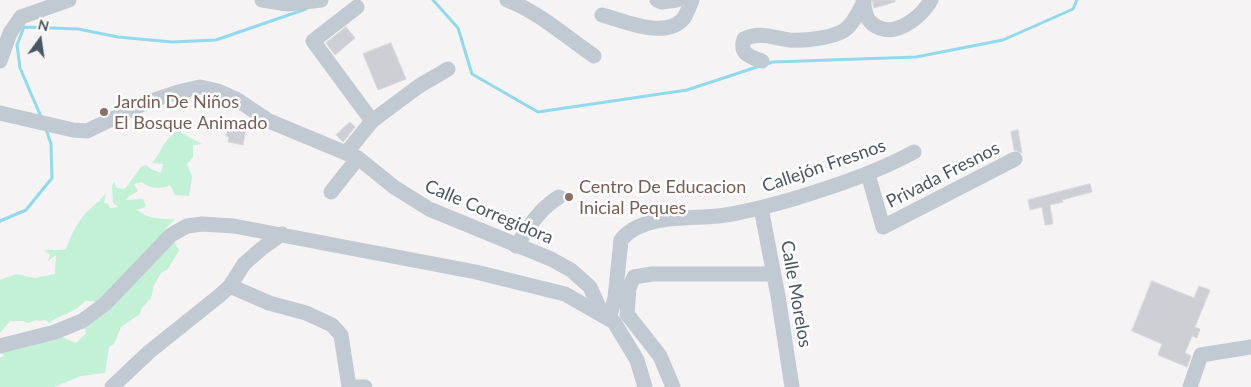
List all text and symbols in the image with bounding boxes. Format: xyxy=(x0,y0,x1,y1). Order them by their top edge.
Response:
north arrow xyxy=(15,15,65,65)
text: N xyxy=(36,15,51,35)
place label: Jardin De Niños El Bosque Animado xyxy=(114,91,267,134)
marker: Jardin De Niños El Bosque Animado xyxy=(98,106,110,118)
street label: Callejón Fresnos xyxy=(759,135,889,197)
street label: Privada Fresnos xyxy=(883,137,1003,213)
street label: Calle Corregidora xyxy=(422,175,556,249)
place label: Centro De Educacion Inicial Peques xyxy=(579,176,746,218)
marker: Centro De Educacion Inicial Peques xyxy=(563,191,575,203)
street label: Calle Morelos xyxy=(776,239,816,349)

